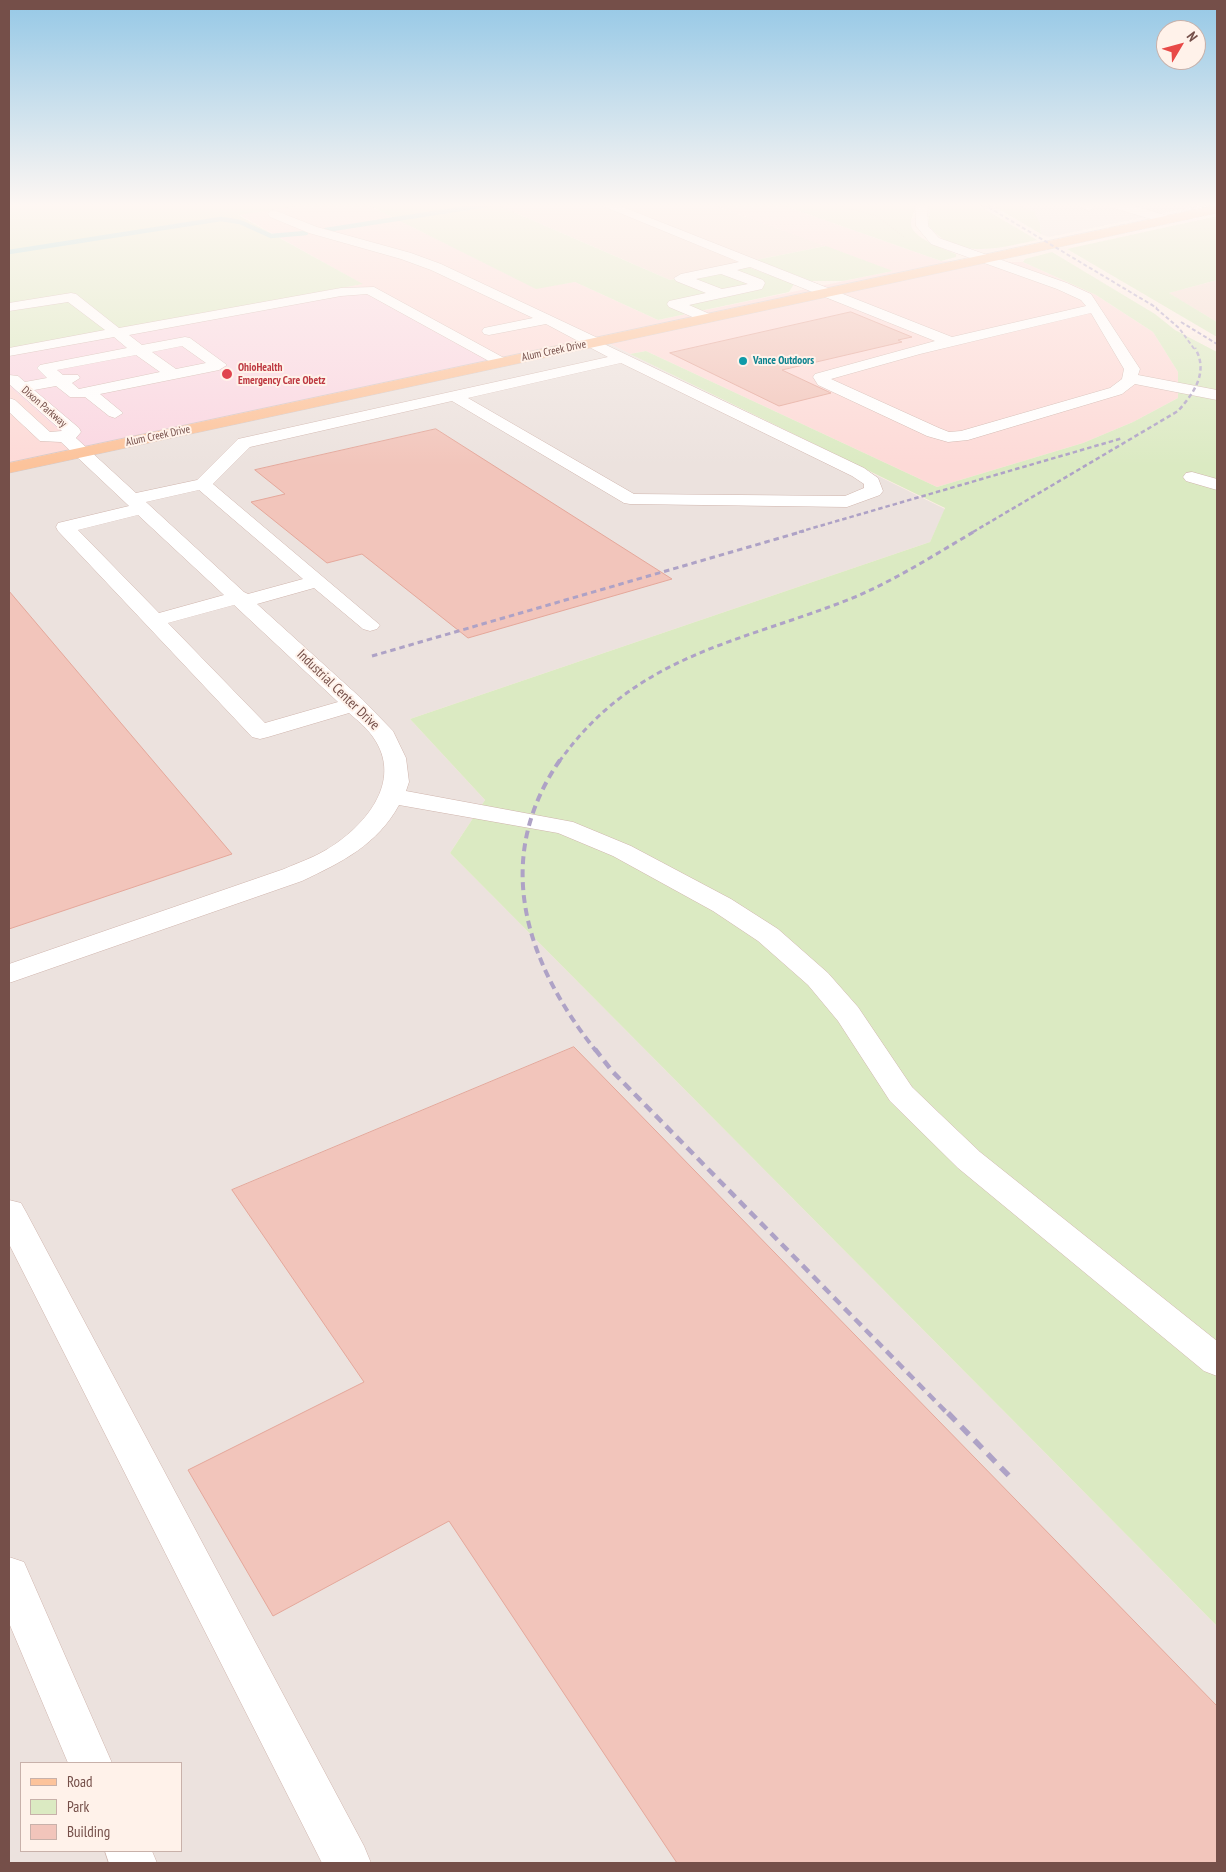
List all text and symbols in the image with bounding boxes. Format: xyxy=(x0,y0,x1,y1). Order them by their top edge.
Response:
north arrow xyxy=(1156,20,1206,70)
text: N xyxy=(1183,28,1202,45)
street label: Alum Creek Drive xyxy=(521,338,587,364)
place label: Vance Outdoors xyxy=(753,354,814,368)
marker: Vance Outdoors xyxy=(737,355,749,367)
place label: OhioHealth Emergency Care Obetz xyxy=(238,361,326,387)
marker: OhioHealth Emergency Care Obetz xyxy=(220,367,234,381)
street label: Dixon Parkway xyxy=(19,384,69,430)
street label: Alum Creek Drive xyxy=(125,423,191,449)
street label: Industrial Center Drive xyxy=(293,646,383,734)
legend xyxy=(20,1762,182,1852)
text: Road xyxy=(67,1772,93,1791)
text: Park xyxy=(67,1797,89,1816)
text: Building xyxy=(67,1822,110,1841)

